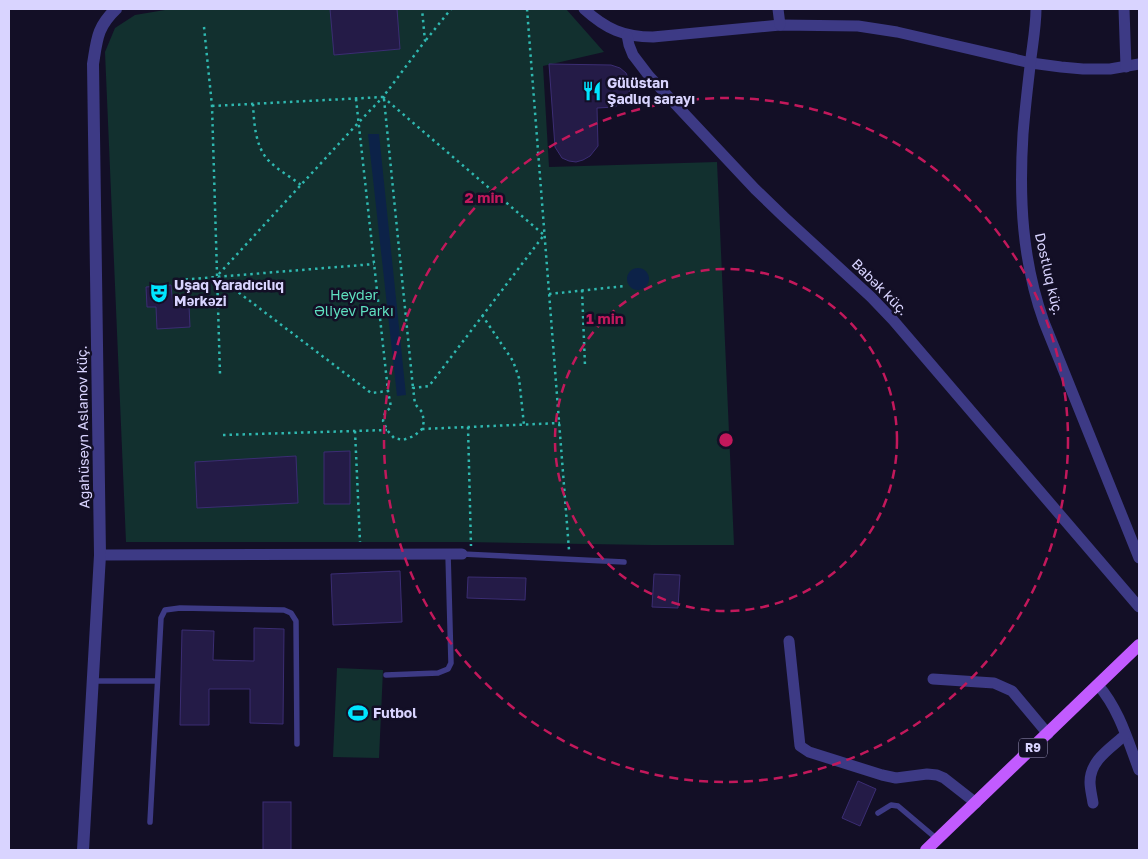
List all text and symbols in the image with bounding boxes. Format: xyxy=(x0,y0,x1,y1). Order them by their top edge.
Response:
place label: Gülüstan Şadlıq sarayı xyxy=(607,74,695,107)
restaurant icon: Gülüstan Şadlıq sarayı xyxy=(581,80,603,102)
text: 2 min xyxy=(464,188,504,206)
street label: Dostluq küç. xyxy=(1032,231,1067,317)
street label: Babək küç. xyxy=(849,255,912,318)
place label: Uşaq Yaradıcılıq Mərkəzi xyxy=(174,276,284,309)
theatre icon: Uşaq Yaradıcılıq Mərkəzi xyxy=(148,282,170,304)
park label: Heydər Əliyev Parkı xyxy=(314,286,394,319)
text: 1 min xyxy=(586,309,624,327)
street label: Ağahüseyn Aslanov küç. xyxy=(73,345,92,509)
centre of rings xyxy=(717,431,735,449)
sports icon: Futbol xyxy=(347,702,369,724)
place label: Futbol xyxy=(373,704,417,721)
road number: R9 xyxy=(1019,738,1047,758)

